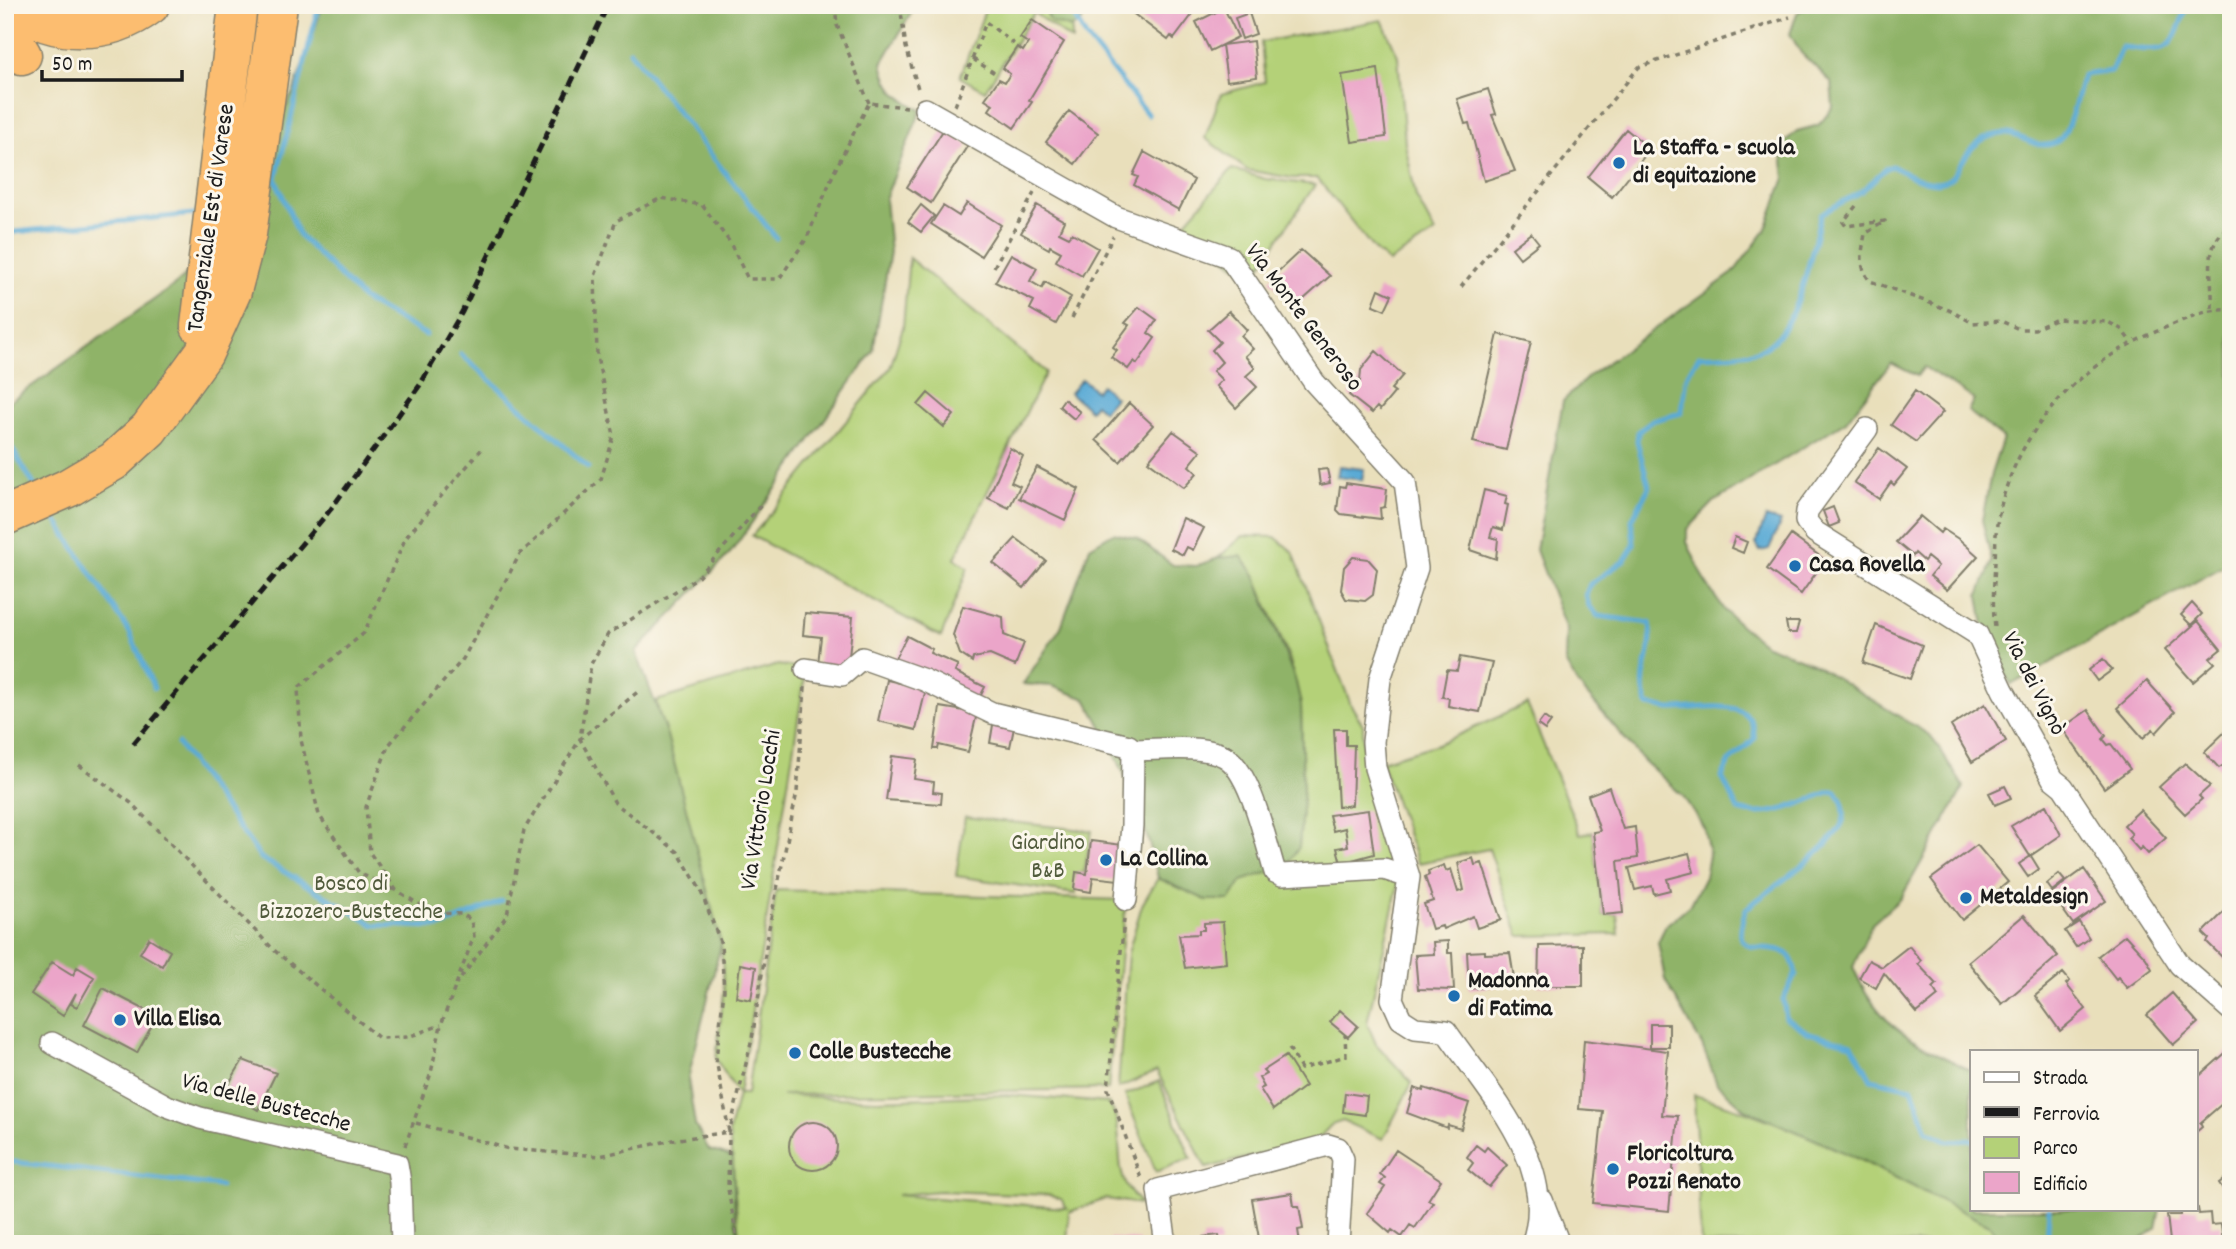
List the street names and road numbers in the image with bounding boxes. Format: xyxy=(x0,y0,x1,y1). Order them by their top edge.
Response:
street label: Tangenziale Est di Varese xyxy=(179,102,245,334)
street label: Via Monte Generoso xyxy=(1236,237,1370,399)
street label: Via dei Vignò xyxy=(1992,626,2074,742)
street label: Via Vittorio Locchi xyxy=(733,727,791,893)
street label: Via delle Bustecche xyxy=(178,1065,354,1143)

